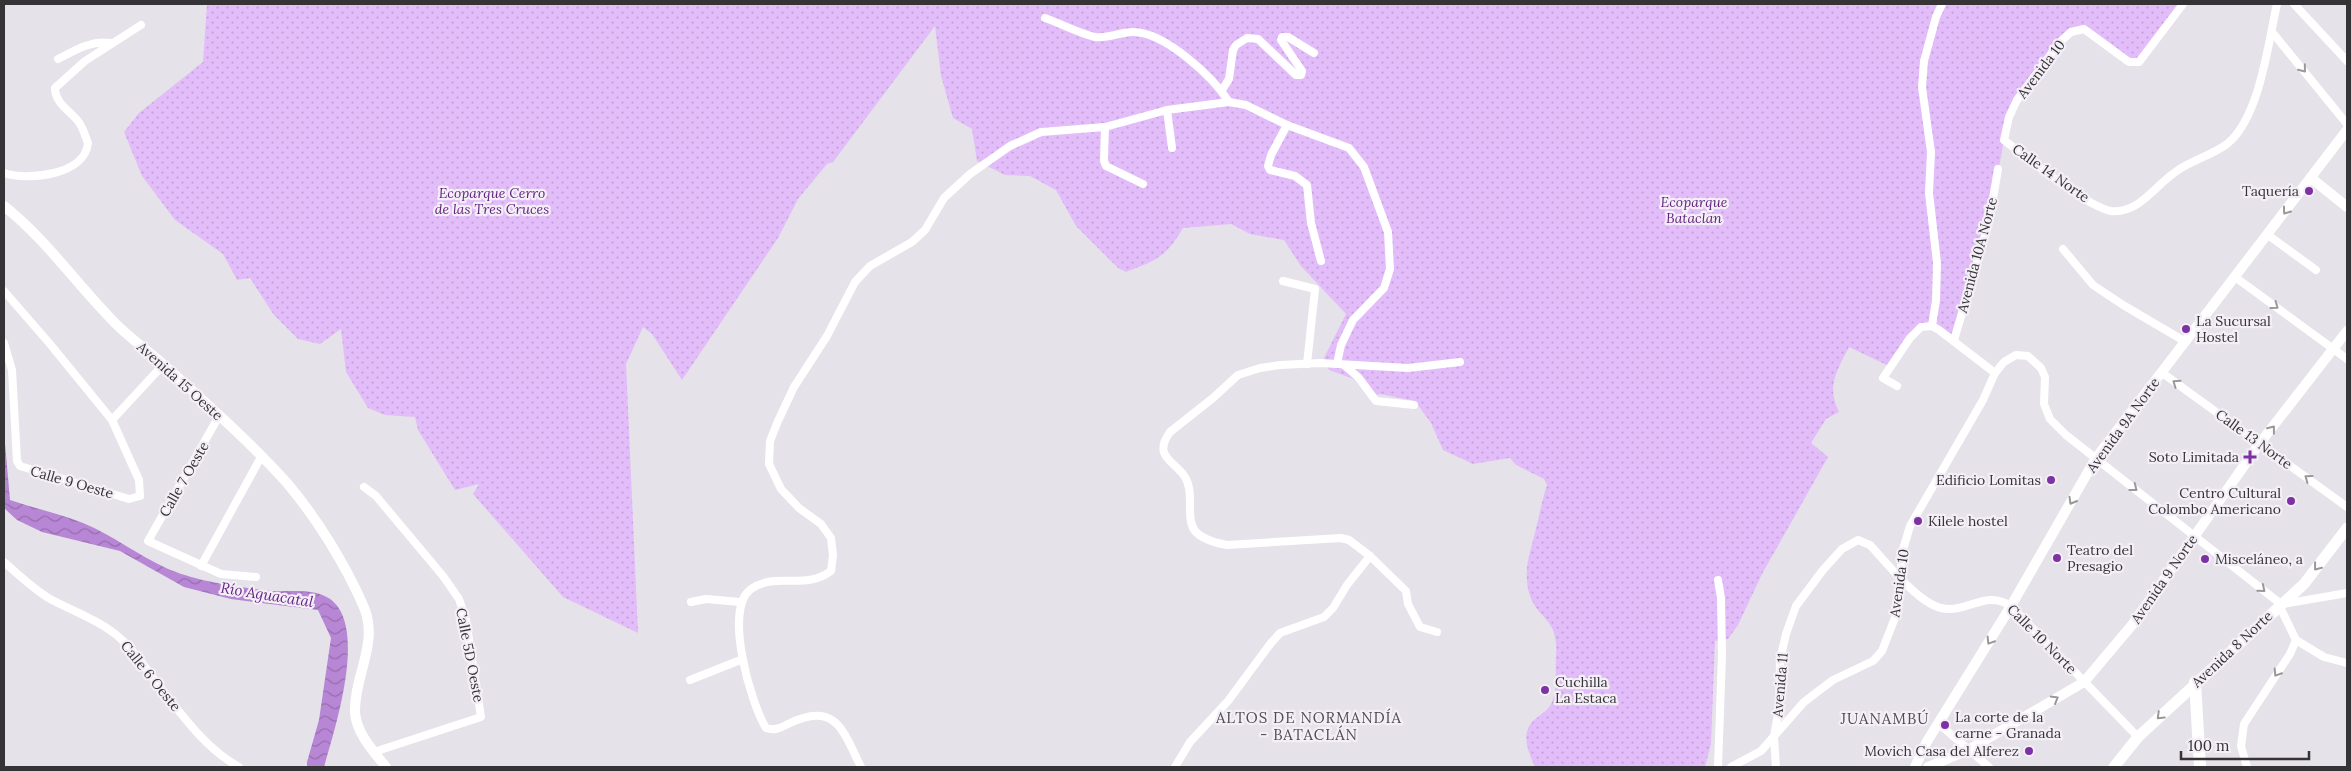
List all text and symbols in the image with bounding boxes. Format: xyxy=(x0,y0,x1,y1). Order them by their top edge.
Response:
street label: Avenida 10 xyxy=(2013,36,2069,103)
one-way arrow xyxy=(2297,64,2306,73)
street label: Calle 14 Norte xyxy=(2009,140,2093,206)
place label: Taquería xyxy=(2242,182,2299,200)
park label: Ecoparque Cerro de las Tres Cruces xyxy=(435,184,549,218)
marker: Taquería xyxy=(2303,185,2315,197)
park label: Ecoparque Bataclan xyxy=(1661,193,1728,227)
street label: Avenida 10A Norte xyxy=(1953,195,2001,316)
one-way arrow xyxy=(2283,205,2292,215)
one-way arrow xyxy=(2269,300,2279,309)
place label: La Sucursal Hostel xyxy=(2196,312,2271,346)
marker: La Sucursal Hostel xyxy=(2180,323,2192,335)
street label: Avenida 15 Oeste xyxy=(133,337,227,425)
street label: Avenida 9A Norte xyxy=(2082,374,2164,477)
one-way arrow xyxy=(2172,380,2182,389)
street label: Calle 13 Norte xyxy=(2212,405,2296,473)
one-way arrow xyxy=(2266,426,2274,435)
street label: Calle 7 Oeste xyxy=(155,438,213,520)
place label: Soto Limitada xyxy=(2149,448,2239,466)
marker: Soto Limitada xyxy=(2243,450,2257,464)
street label: Calle 9 Oeste xyxy=(28,462,116,503)
place label: Edificio Lomitas xyxy=(1936,471,2041,489)
marker: Edificio Lomitas xyxy=(2045,474,2057,486)
one-way arrow xyxy=(2304,475,2314,484)
one-way arrow xyxy=(2129,482,2138,491)
place label: Centro Cultural Colombo Americano xyxy=(2148,484,2281,518)
one-way arrow xyxy=(2068,495,2078,504)
marker: Centro Cultural Colombo Americano xyxy=(2285,495,2297,507)
place label: Kilele hostel xyxy=(1928,512,2008,530)
marker: Kilele hostel xyxy=(1912,515,1924,527)
street label: Avenida 9 Norte xyxy=(2126,531,2202,628)
place label: Teatro del Presagio xyxy=(2067,541,2133,575)
street label: Avenida 10 xyxy=(1885,548,1913,619)
place label: Misceláneo, a xyxy=(2215,550,2303,568)
marker: Teatro del Presagio xyxy=(2051,552,2063,564)
marker: Misceláneo, a xyxy=(2199,553,2211,565)
one-way arrow xyxy=(2315,561,2323,570)
water label: Río Aguacatal xyxy=(219,578,316,611)
one-way arrow xyxy=(2256,584,2265,592)
street label: Calle 10 Norte xyxy=(2003,600,2081,678)
street label: Calle 5D Oeste xyxy=(452,606,488,704)
street label: Avenida 8 Norte xyxy=(2187,607,2277,692)
one-way arrow xyxy=(1986,635,1996,644)
street label: Calle 6 Oeste xyxy=(117,637,185,715)
street label: Avenida 11 xyxy=(1768,652,1792,719)
one-way arrow xyxy=(2274,668,2283,677)
place label: Cuchilla La Estaca xyxy=(1555,673,1617,707)
marker: Cuchilla La Estaca xyxy=(1539,684,1551,696)
one-way arrow xyxy=(2050,695,2059,705)
district label: ALTOS DE NORMANDÍA - BATACLÁN xyxy=(1215,708,1402,744)
place label: La corte de la carne - Granada xyxy=(1955,708,2061,742)
district label: JUANAMBÚ xyxy=(1839,709,1930,728)
one-way arrow xyxy=(2156,710,2165,719)
marker: La corte de la carne - Granada xyxy=(1939,719,1951,731)
scale bar xyxy=(2181,728,2308,760)
text: 100 m xyxy=(2188,736,2229,755)
place label: Movich Casa del Alferez xyxy=(1864,742,2019,760)
marker: Movich Casa del Alferez xyxy=(2023,745,2035,757)

